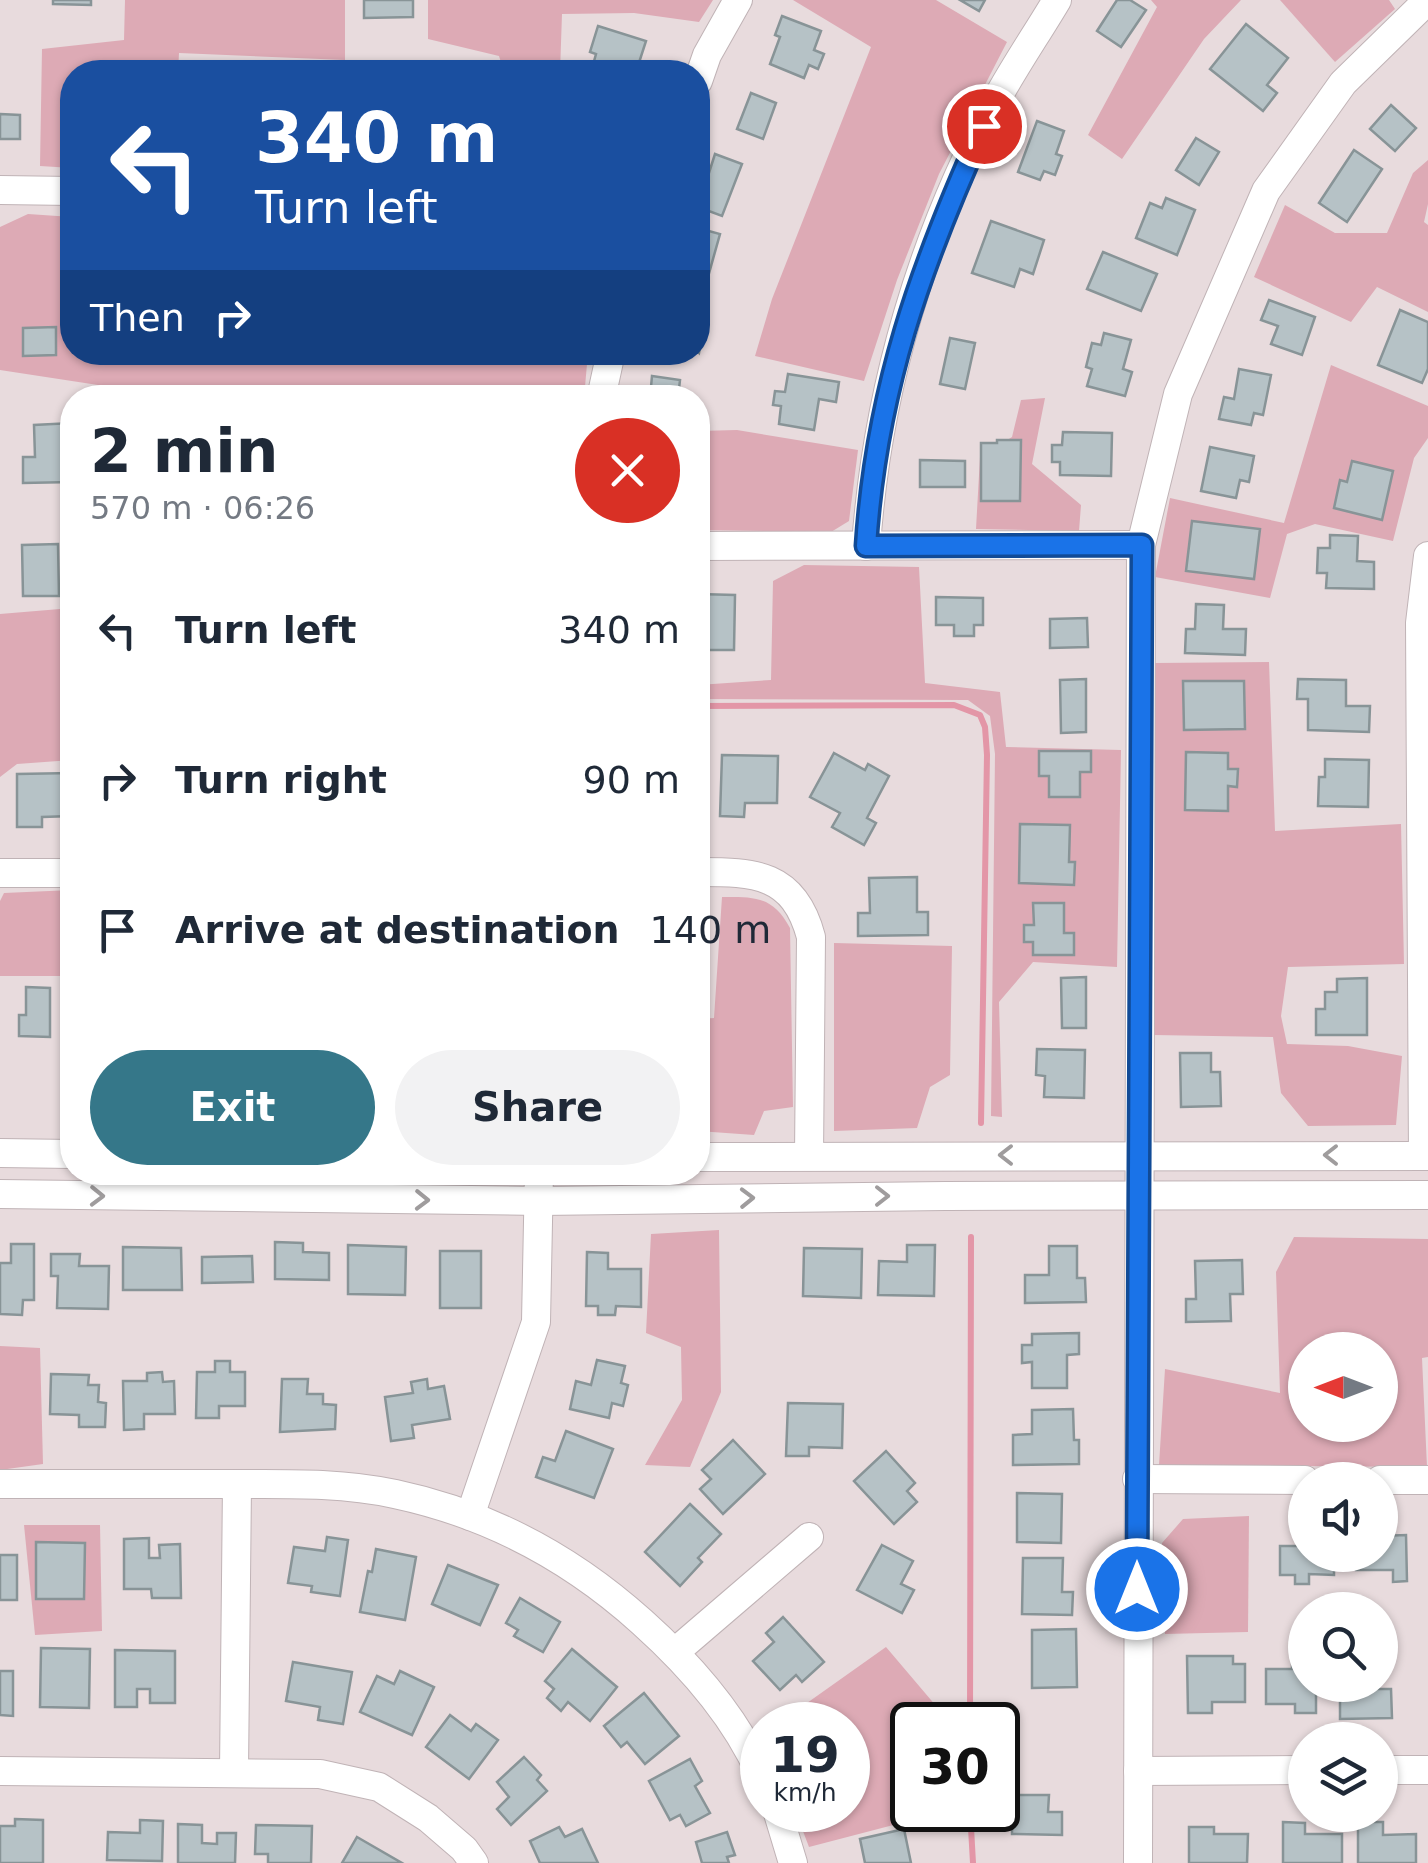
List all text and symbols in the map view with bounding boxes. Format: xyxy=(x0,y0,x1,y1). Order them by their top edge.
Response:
pin xyxy=(942,84,1027,169)
text: 340 m xyxy=(255,97,498,179)
icon: arrive xyxy=(957,99,1012,154)
icon: left xyxy=(90,100,220,230)
text: Turn left xyxy=(255,181,438,234)
icon: right xyxy=(205,290,260,345)
text: Then xyxy=(90,296,185,340)
text: 2 min xyxy=(90,416,278,486)
button: close xyxy=(575,418,680,523)
text: 570 m · 06:26 xyxy=(90,489,315,527)
icon: left xyxy=(90,603,145,658)
text: Turn left xyxy=(175,608,356,652)
text: 340 m xyxy=(558,608,680,652)
icon: right xyxy=(90,753,145,808)
text: Turn right xyxy=(175,758,387,802)
text: 90 m xyxy=(583,758,680,802)
icon: arrive xyxy=(90,903,145,958)
text: Arrive at destination xyxy=(175,908,620,952)
text: 140 m xyxy=(650,908,771,952)
button: Exit xyxy=(90,1050,375,1165)
button: Share xyxy=(395,1050,680,1165)
one-way arrow xyxy=(997,1144,1012,1166)
one-way arrow xyxy=(1322,1145,1338,1166)
one-way arrow xyxy=(90,1185,106,1206)
one-way arrow xyxy=(874,1185,890,1207)
one-way arrow xyxy=(740,1187,756,1209)
one-way arrow xyxy=(416,1189,431,1211)
north arrow xyxy=(1288,1332,1398,1442)
map controls xyxy=(1288,1332,1398,1832)
button: sound xyxy=(1288,1462,1398,1572)
position arrow xyxy=(1085,1537,1189,1641)
button: search xyxy=(1288,1592,1398,1702)
speed limit sign: 30 xyxy=(890,1702,1020,1832)
button: layers xyxy=(1288,1722,1398,1832)
text: 19 xyxy=(770,1726,840,1784)
text: km/h xyxy=(773,1778,837,1807)

